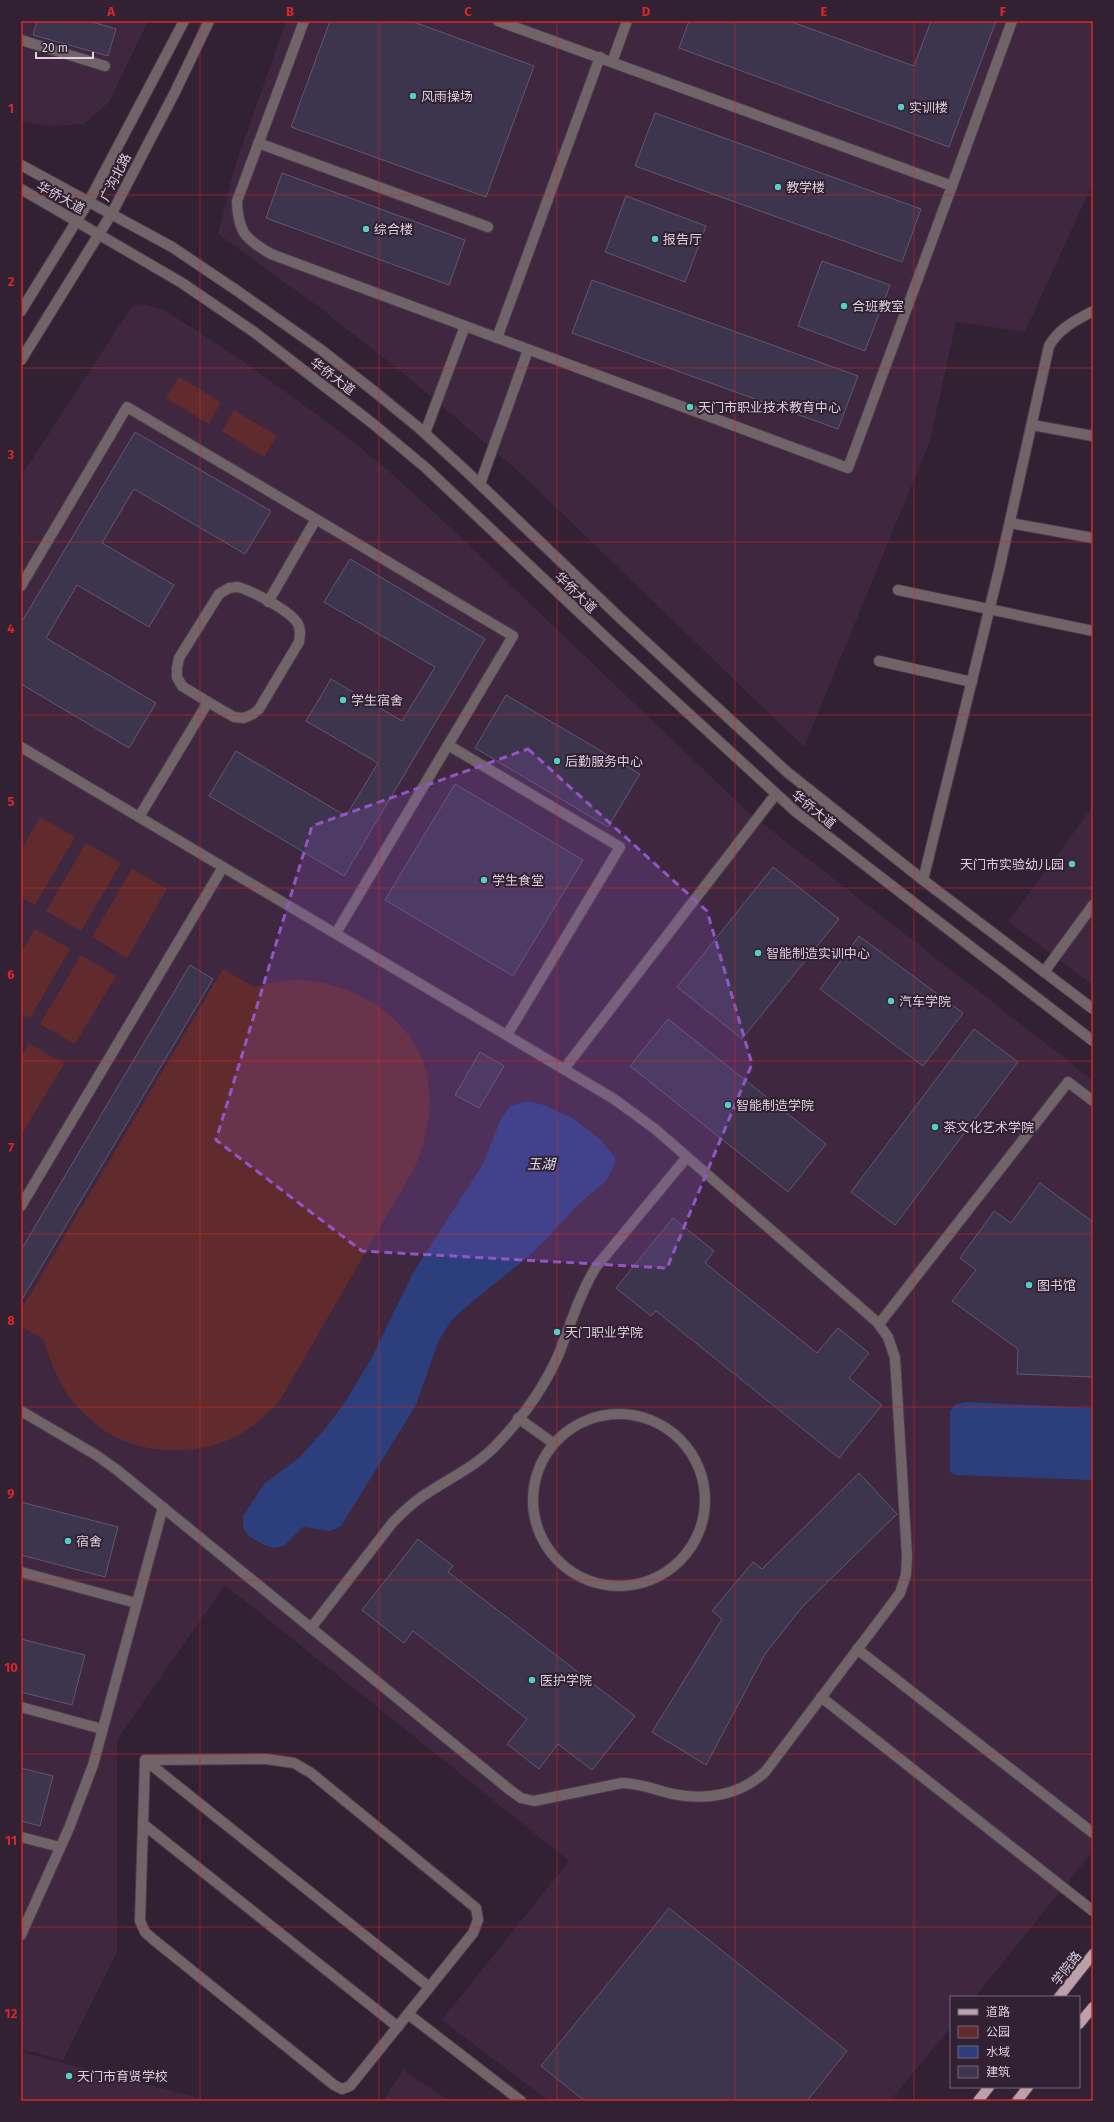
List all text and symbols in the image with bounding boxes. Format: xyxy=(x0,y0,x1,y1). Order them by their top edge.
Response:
text: A xyxy=(106,4,115,19)
text: B xyxy=(286,4,294,19)
text: C xyxy=(464,4,472,19)
text: D xyxy=(642,4,651,19)
text: E xyxy=(821,4,828,19)
text: F xyxy=(1000,4,1007,19)
scale bar xyxy=(36,34,93,60)
text: 20 m xyxy=(42,41,68,55)
place label: 风雨操场 xyxy=(421,89,473,104)
marker: 风雨操场 xyxy=(408,91,418,101)
place label: 实训楼 xyxy=(909,100,948,115)
text: 1 xyxy=(8,101,14,116)
marker: 实训楼 xyxy=(896,102,906,112)
street label: 广沟北路 xyxy=(97,151,134,204)
street label: 华侨大道 xyxy=(34,178,87,217)
place label: 教学楼 xyxy=(786,180,825,195)
marker: 教学楼 xyxy=(773,182,783,192)
place label: 综合楼 xyxy=(374,222,413,237)
marker: 综合楼 xyxy=(361,224,371,234)
place label: 报告厅 xyxy=(663,232,702,247)
marker: 报告厅 xyxy=(650,234,660,244)
text: 2 xyxy=(8,274,15,289)
place label: 合班教室 xyxy=(852,299,904,314)
marker: 合班教室 xyxy=(839,301,849,311)
street label: 华侨大道 xyxy=(307,355,358,398)
place label: 天门市职业技术教育中心 xyxy=(698,400,841,415)
marker: 天门市职业技术教育中心 xyxy=(685,402,695,412)
text: 3 xyxy=(7,447,15,462)
street label: 华侨大道 xyxy=(552,569,600,616)
text: 4 xyxy=(7,621,15,636)
place label: 学生宿舍 xyxy=(351,693,403,708)
marker: 学生宿舍 xyxy=(338,695,348,705)
place label: 后勤服务中心 xyxy=(565,754,643,769)
marker: 后勤服务中心 xyxy=(552,756,562,766)
street label: 华侨大道 xyxy=(789,787,839,832)
text: 5 xyxy=(8,794,15,809)
place label: 天门市实验幼儿园 xyxy=(960,857,1064,872)
marker: 天门市实验幼儿园 xyxy=(1067,859,1077,869)
place label: 学生食堂 xyxy=(492,873,544,888)
marker: 学生食堂 xyxy=(479,875,489,885)
place label: 智能制造实训中心 xyxy=(766,946,870,961)
marker: 智能制造实训中心 xyxy=(753,948,763,958)
text: 6 xyxy=(7,967,15,982)
place label: 汽车学院 xyxy=(899,994,951,1009)
marker: 汽车学院 xyxy=(886,996,896,1006)
place label: 智能制造学院 xyxy=(736,1098,814,1113)
marker: 智能制造学院 xyxy=(723,1100,733,1110)
place label: 茶文化艺术学院 xyxy=(943,1120,1034,1135)
marker: 茶文化艺术学院 xyxy=(930,1122,940,1132)
text: 7 xyxy=(8,1140,14,1155)
water label: 玉湖 xyxy=(527,1156,557,1173)
place label: 图书馆 xyxy=(1037,1278,1076,1293)
marker: 图书馆 xyxy=(1024,1280,1034,1290)
text: 8 xyxy=(7,1313,15,1328)
place label: 天门职业学院 xyxy=(565,1325,643,1340)
marker: 天门职业学院 xyxy=(552,1327,562,1337)
text: 9 xyxy=(7,1486,15,1501)
place label: 宿舍 xyxy=(76,1534,102,1549)
marker: 宿舍 xyxy=(63,1536,73,1546)
text: 10 xyxy=(4,1660,18,1675)
place label: 医护学院 xyxy=(540,1673,592,1688)
marker: 医护学院 xyxy=(527,1675,537,1685)
text: 11 xyxy=(5,1833,17,1848)
street label: 学院路 xyxy=(1048,1948,1084,1988)
legend xyxy=(950,1996,1080,2088)
text: 道路 xyxy=(986,2005,1010,2019)
text: 12 xyxy=(5,2006,18,2021)
text: 公园 xyxy=(986,2025,1010,2039)
text: 水域 xyxy=(986,2045,1010,2059)
text: 建筑 xyxy=(986,2065,1010,2079)
place label: 天门市育贤学校 xyxy=(77,2069,168,2084)
marker: 天门市育贤学校 xyxy=(64,2071,74,2081)

